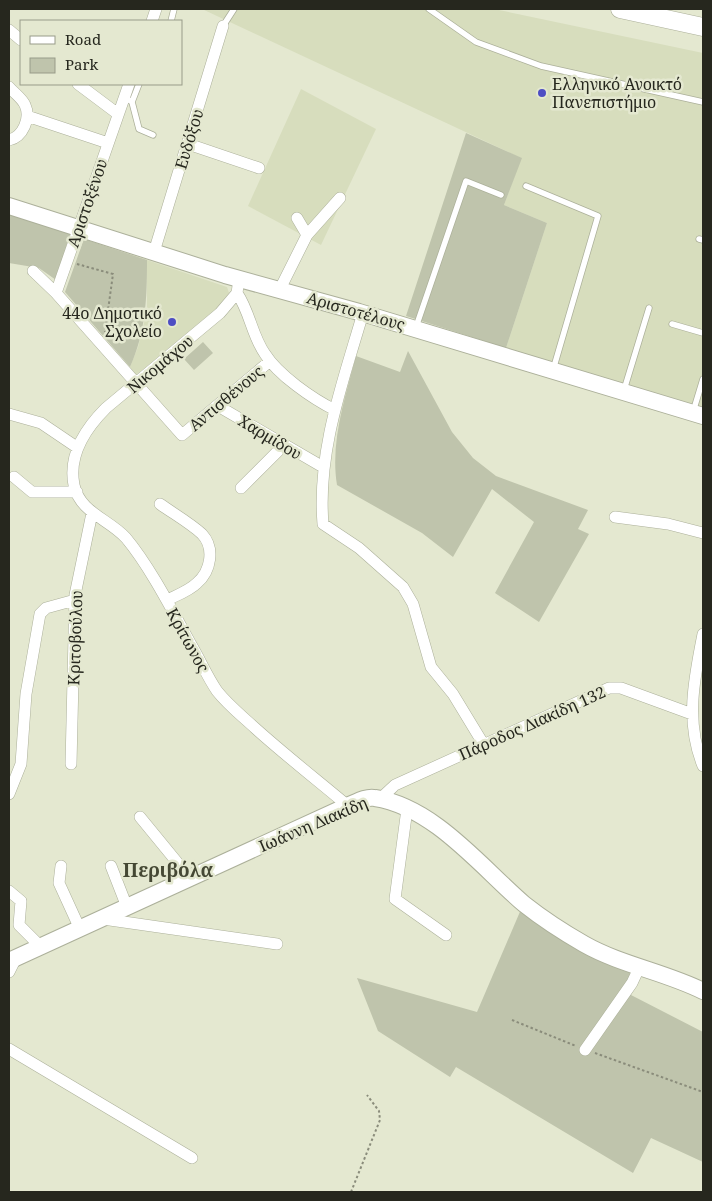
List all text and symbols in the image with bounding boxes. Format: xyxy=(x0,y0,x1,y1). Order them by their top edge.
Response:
legend xyxy=(20,20,182,85)
text: Road xyxy=(65,29,101,49)
text: Park xyxy=(65,54,99,74)
place label: Ελληνικό Ανοικτό Πανεπιστήμιο xyxy=(552,73,682,113)
marker: Ελληνικό Ανοικτό Πανεπιστήμιο xyxy=(536,87,548,99)
street label: Ευδόξου xyxy=(169,106,209,172)
street label: Αριστοξένου xyxy=(62,156,112,250)
street label: Αριστοτέλους xyxy=(304,287,408,336)
place label: 44ο Δημοτικό Σχολείο xyxy=(62,302,162,342)
marker: 44ο Δημοτικό Σχολείο xyxy=(166,316,178,328)
street label: Νικομάχου xyxy=(122,330,198,398)
street label: Αντισθένους xyxy=(184,360,268,436)
street label: Χαρμίδου xyxy=(234,409,306,465)
street label: Κριτοβούλου xyxy=(62,590,88,686)
street label: Κρίτωνος xyxy=(161,604,215,676)
street label: Πάροδος Διακίδη 132 xyxy=(455,681,609,765)
street label: Ιωάννη Διακίδη xyxy=(255,791,371,857)
district label: Περιβόλα xyxy=(123,857,214,883)

